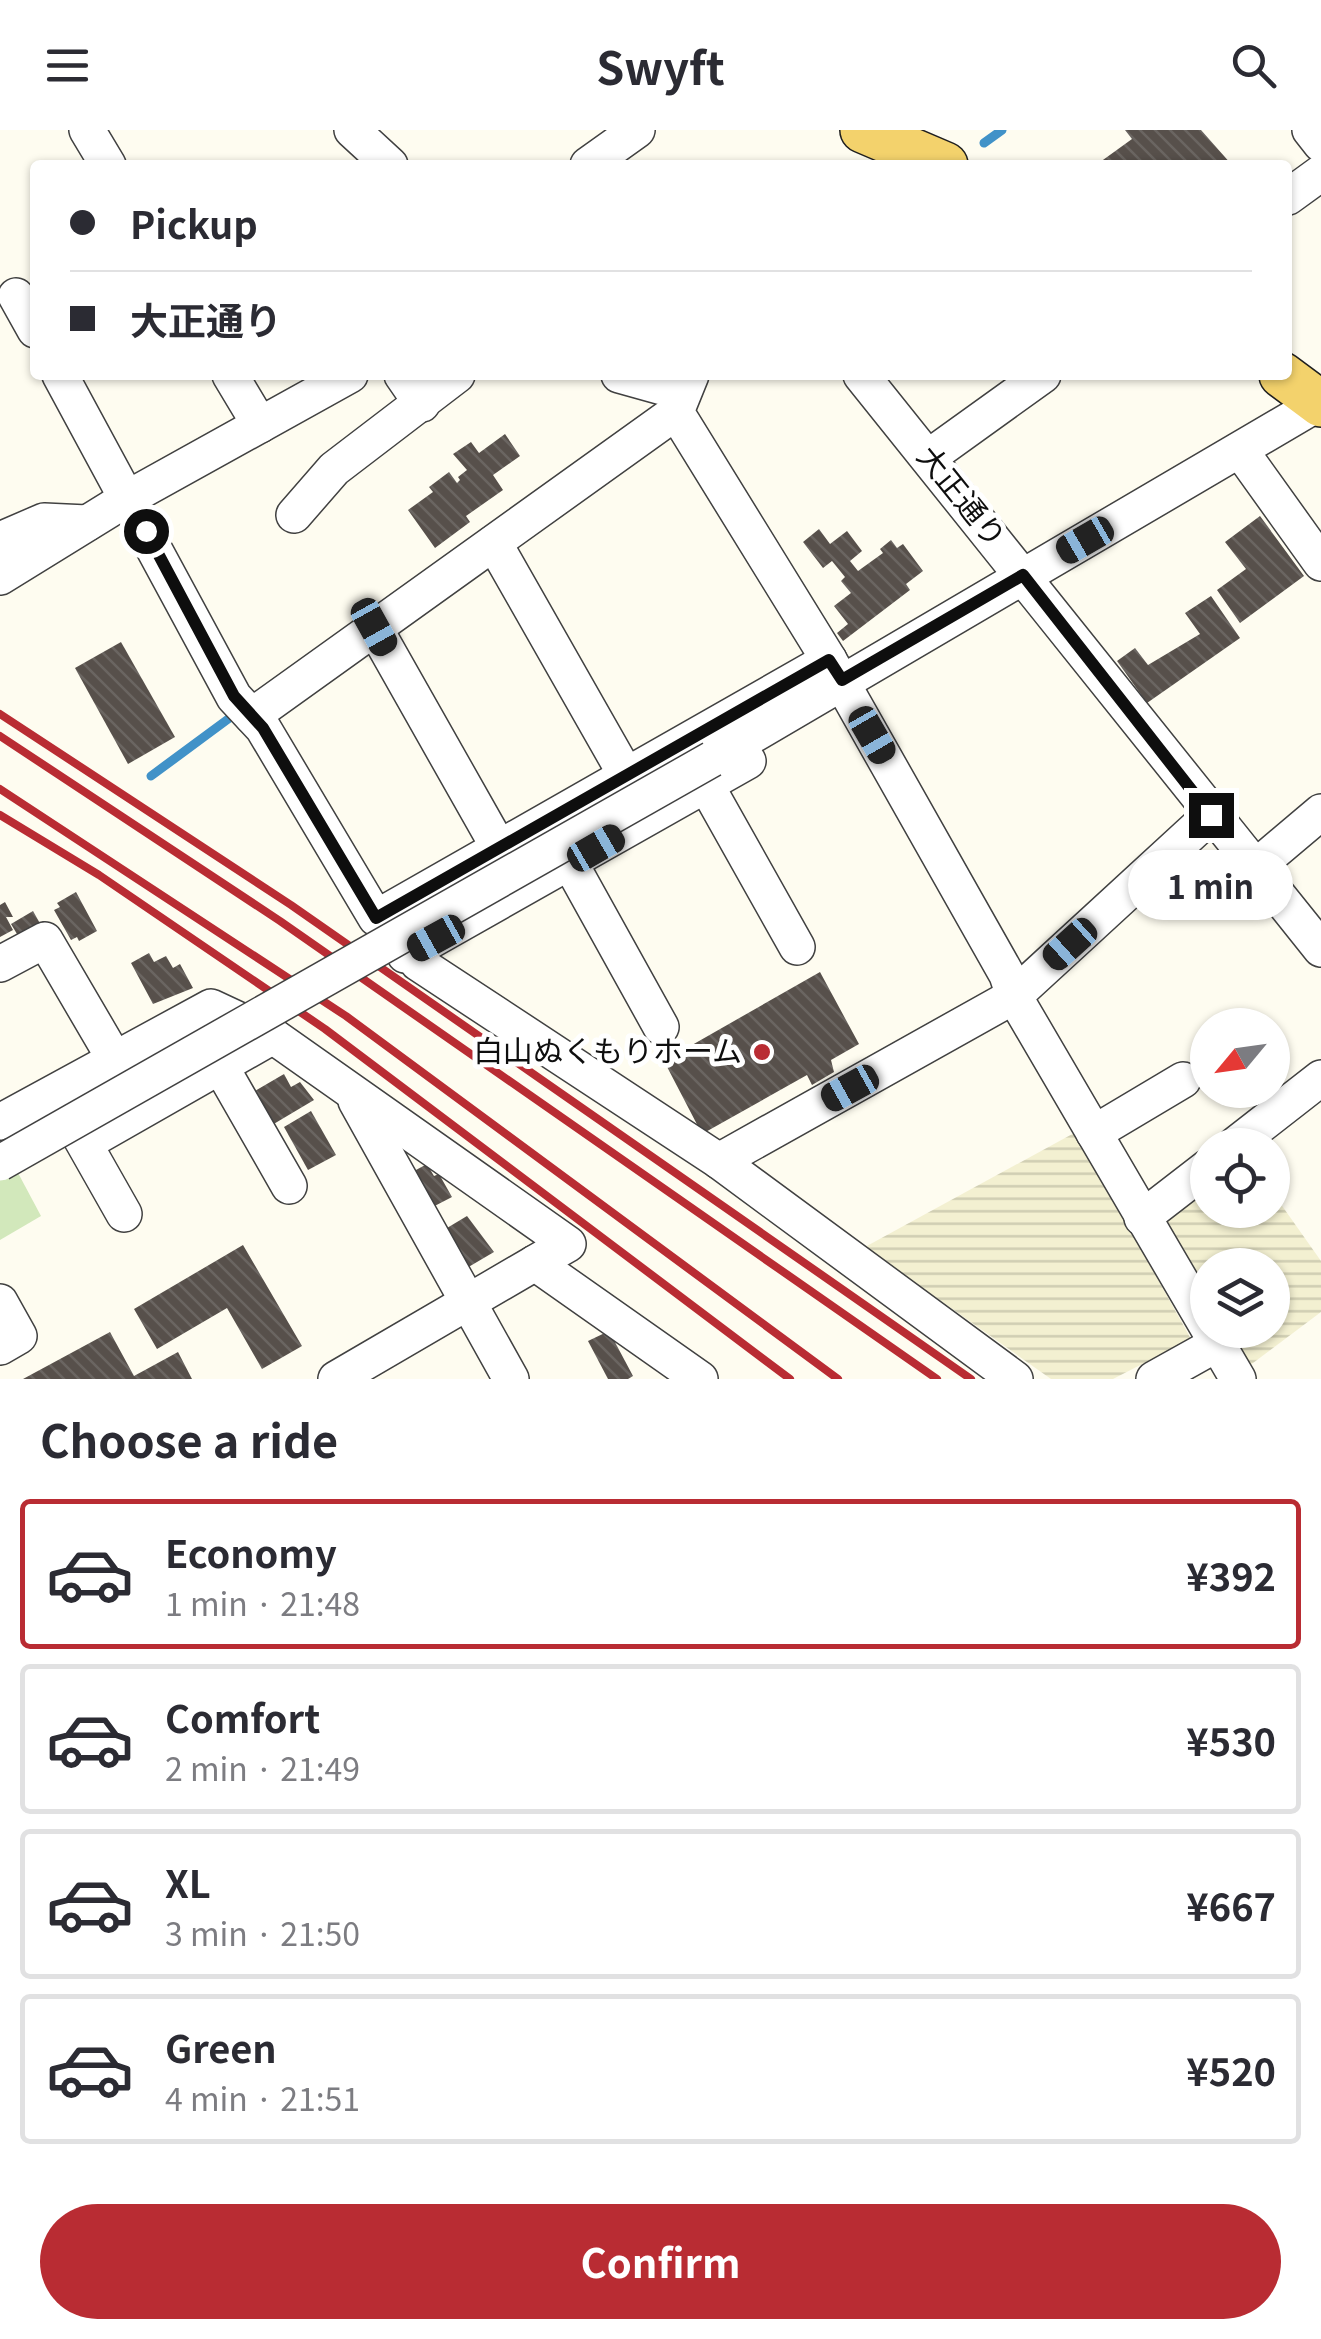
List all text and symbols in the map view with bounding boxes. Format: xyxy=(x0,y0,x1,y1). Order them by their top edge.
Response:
text: Swyft xyxy=(596,33,725,98)
icon: menu xyxy=(40,38,95,93)
icon: search xyxy=(1226,38,1281,93)
text: Pickup xyxy=(130,195,258,250)
text: 大正通り xyxy=(130,291,282,346)
street label: 大正通り xyxy=(908,435,1018,556)
route start xyxy=(124,509,169,554)
car xyxy=(1052,512,1118,568)
car xyxy=(346,593,402,661)
car xyxy=(844,702,900,768)
route end xyxy=(1189,793,1234,838)
car xyxy=(563,820,629,876)
callout: 1 min xyxy=(1128,850,1294,920)
text: 1 min xyxy=(1167,862,1254,908)
car xyxy=(402,910,470,966)
car xyxy=(1038,913,1102,975)
north arrow xyxy=(1190,1008,1290,1108)
map controls xyxy=(1190,1008,1290,1348)
place label: 白山ぬくもりホーム xyxy=(473,1027,742,1071)
marker: 白山ぬくもりホーム xyxy=(751,1041,773,1063)
car xyxy=(816,1060,884,1116)
button: locate xyxy=(1190,1128,1290,1228)
button: layers xyxy=(1190,1248,1290,1348)
text: Choose a ride xyxy=(40,1406,338,1471)
text: Economy xyxy=(165,1524,337,1579)
icon: car xyxy=(45,1529,135,1619)
text: ¥392 xyxy=(1186,1547,1276,1602)
text: 1 min · 21:48 xyxy=(165,1579,360,1625)
text: Comfort xyxy=(165,1689,320,1744)
icon: car xyxy=(45,1694,135,1784)
text: ¥530 xyxy=(1186,1712,1276,1767)
text: 2 min · 21:49 xyxy=(165,1744,360,1790)
text: XL xyxy=(165,1854,211,1909)
icon: car xyxy=(45,1859,135,1949)
text: ¥667 xyxy=(1186,1877,1276,1932)
text: 3 min · 21:50 xyxy=(165,1909,360,1955)
text: Green xyxy=(165,2019,277,2074)
icon: car xyxy=(45,2024,135,2114)
text: ¥520 xyxy=(1186,2042,1276,2097)
text: 4 min · 21:51 xyxy=(165,2074,360,2120)
button: Confirm xyxy=(40,2204,1281,2319)

